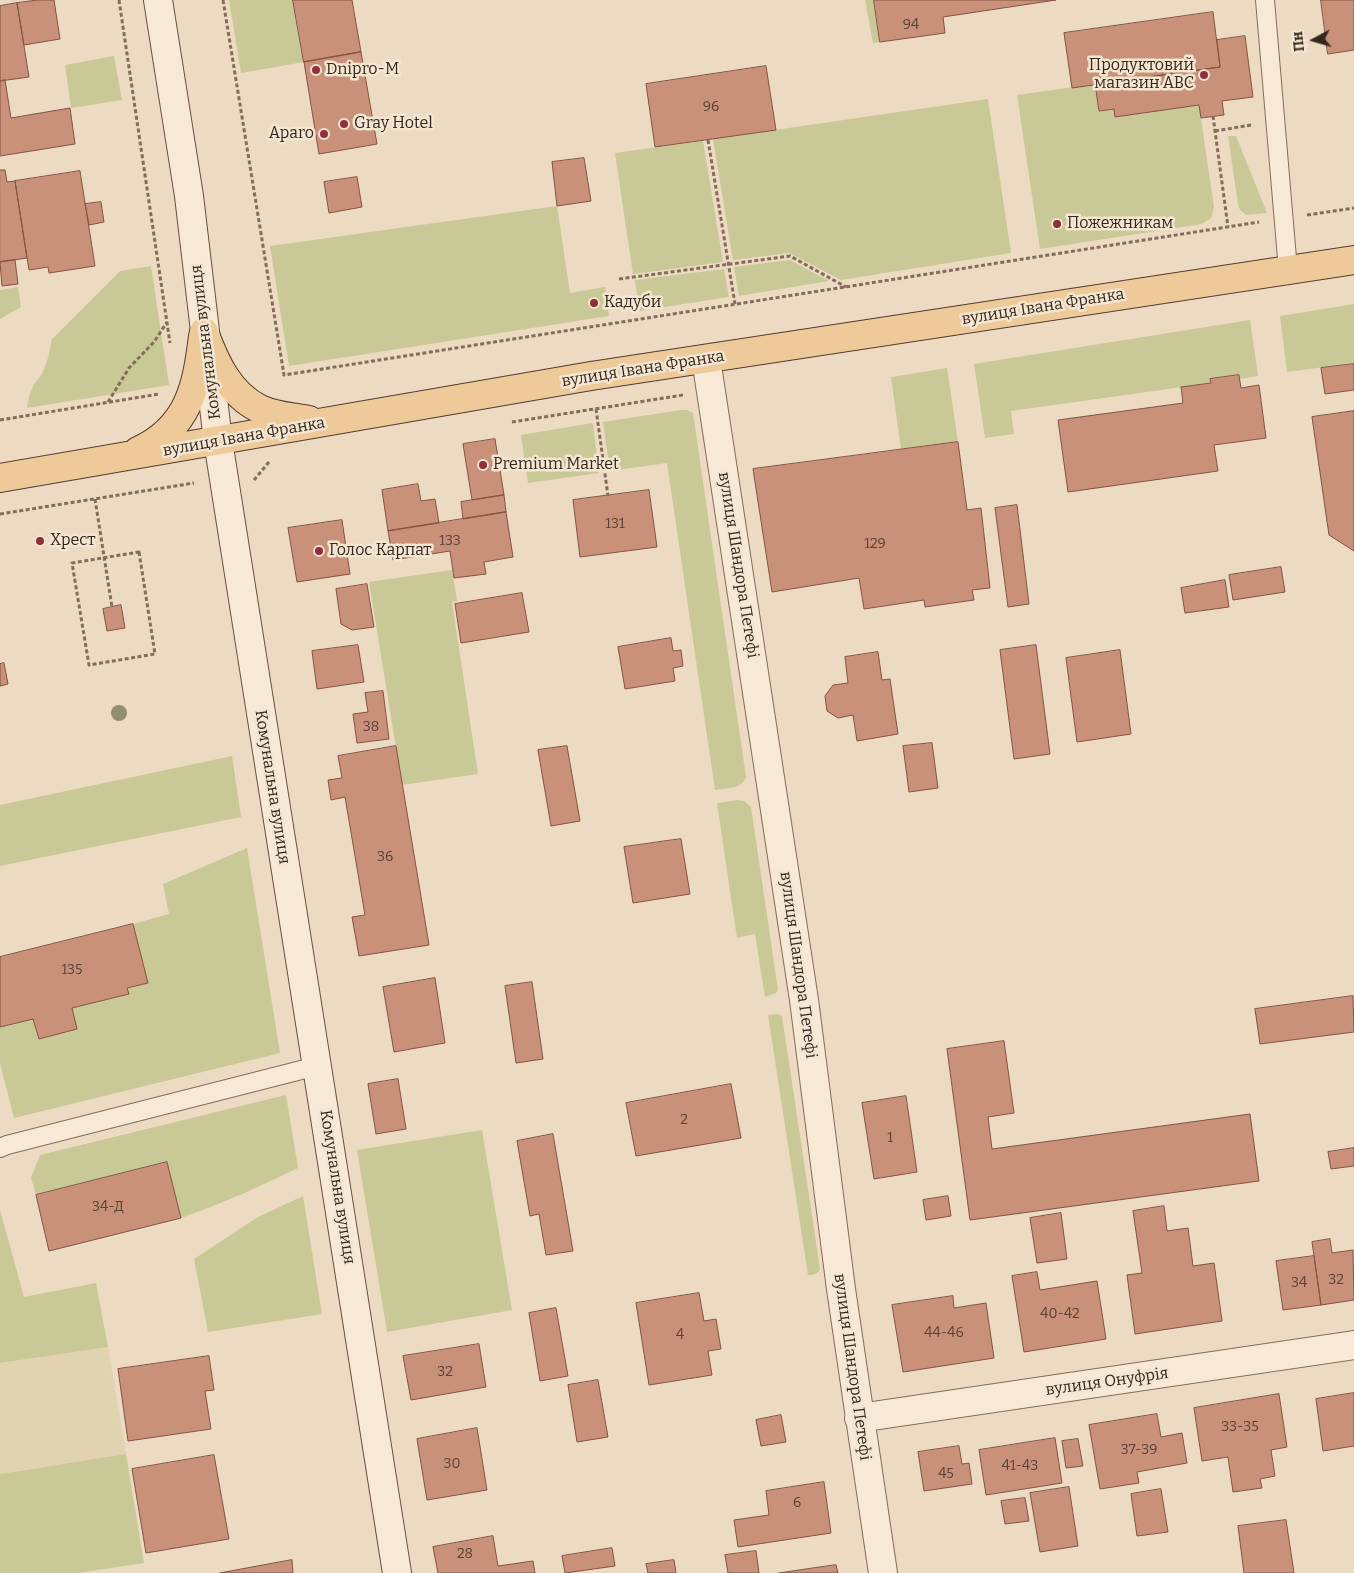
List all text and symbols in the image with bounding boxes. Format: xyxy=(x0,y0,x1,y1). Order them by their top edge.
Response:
north arrow xyxy=(1289,15,1339,65)
house number: 94 xyxy=(903,17,919,33)
text: Пн xyxy=(1289,31,1308,53)
place label: Продуктовий магазин ABC xyxy=(1089,56,1194,94)
place label: Dnipro-M xyxy=(326,60,399,80)
marker: Dnipro-M xyxy=(310,64,322,76)
marker: Продуктовий магазин ABC xyxy=(1198,69,1210,81)
house number: 96 xyxy=(703,99,719,115)
place label: Gray Hotel xyxy=(354,114,433,134)
marker: Gray Hotel xyxy=(338,118,350,130)
place label: Aparo xyxy=(269,124,314,144)
marker: Aparo xyxy=(318,128,330,140)
place label: Пожежникам xyxy=(1067,214,1173,234)
marker: Пожежникам xyxy=(1051,218,1063,230)
street label: Комунальна вулиця xyxy=(187,263,225,421)
street label: вулиця Івана Франка xyxy=(960,285,1126,329)
place label: Кадуби xyxy=(604,293,661,313)
marker: Кадуби xyxy=(588,297,600,309)
street label: вулиця Івана Франка xyxy=(560,347,726,391)
street label: вулиця Івана Франка xyxy=(161,413,327,461)
place label: Premium Market xyxy=(493,455,619,475)
marker: Premium Market xyxy=(477,459,489,471)
street label: вулиця Шандора Петефі xyxy=(714,470,762,660)
house number: 131 xyxy=(605,516,625,532)
place label: Хрест xyxy=(50,531,95,551)
house number: 133 xyxy=(439,533,461,549)
marker: Хрест xyxy=(34,535,46,547)
house number: 129 xyxy=(864,536,886,552)
place label: Голос Карпат xyxy=(329,541,432,561)
marker: Голос Карпат xyxy=(313,545,325,557)
street label: Комунальна вулиця xyxy=(250,709,294,865)
house number: 38 xyxy=(363,719,379,735)
house number: 36 xyxy=(377,849,393,865)
street label: вулиця Шандора Петефі xyxy=(775,870,821,1060)
house number: 135 xyxy=(61,962,83,978)
street label: Комунальна вулиця xyxy=(315,1109,359,1265)
house number: 2 xyxy=(680,1112,688,1128)
house number: 1 xyxy=(887,1130,893,1146)
house number: 34-Д xyxy=(92,1199,124,1215)
street label: вулиця Шандора Петефі xyxy=(829,1272,875,1462)
house number: 32 xyxy=(1328,1272,1344,1288)
house number: 34 xyxy=(1291,1275,1307,1291)
house number: 40-42 xyxy=(1040,1306,1080,1322)
house number: 44-46 xyxy=(924,1325,964,1341)
house number: 4 xyxy=(676,1327,684,1343)
house number: 32 xyxy=(437,1364,453,1380)
street label: вулиця Онуфрія xyxy=(1044,1364,1170,1400)
house number: 33-35 xyxy=(1221,1419,1259,1435)
house number: 37-39 xyxy=(1121,1442,1157,1458)
house number: 30 xyxy=(444,1456,460,1472)
house number: 41-43 xyxy=(1002,1458,1038,1474)
house number: 45 xyxy=(938,1466,954,1482)
house number: 6 xyxy=(793,1495,801,1511)
house number: 28 xyxy=(457,1546,473,1562)

